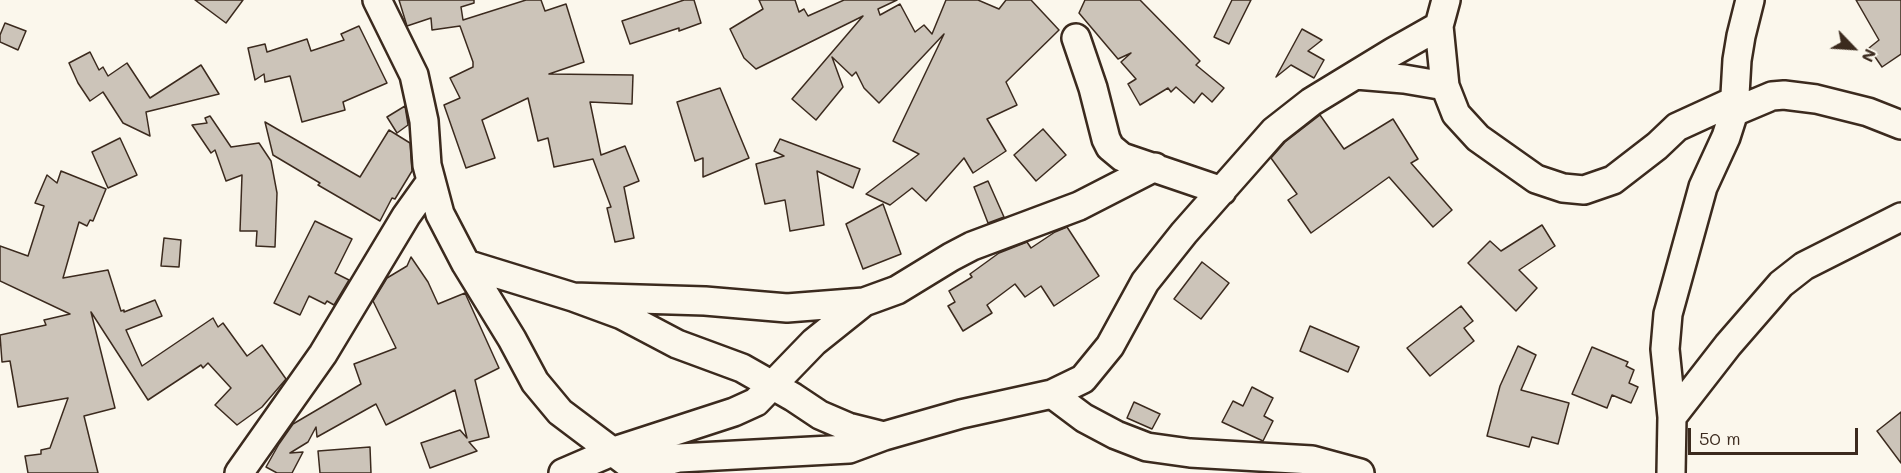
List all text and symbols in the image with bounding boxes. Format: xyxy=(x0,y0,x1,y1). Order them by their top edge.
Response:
north arrow xyxy=(1823,18,1883,78)
text: N xyxy=(1858,46,1882,66)
scale bar xyxy=(1691,416,1860,454)
text: 50 m xyxy=(1699,426,1741,450)

